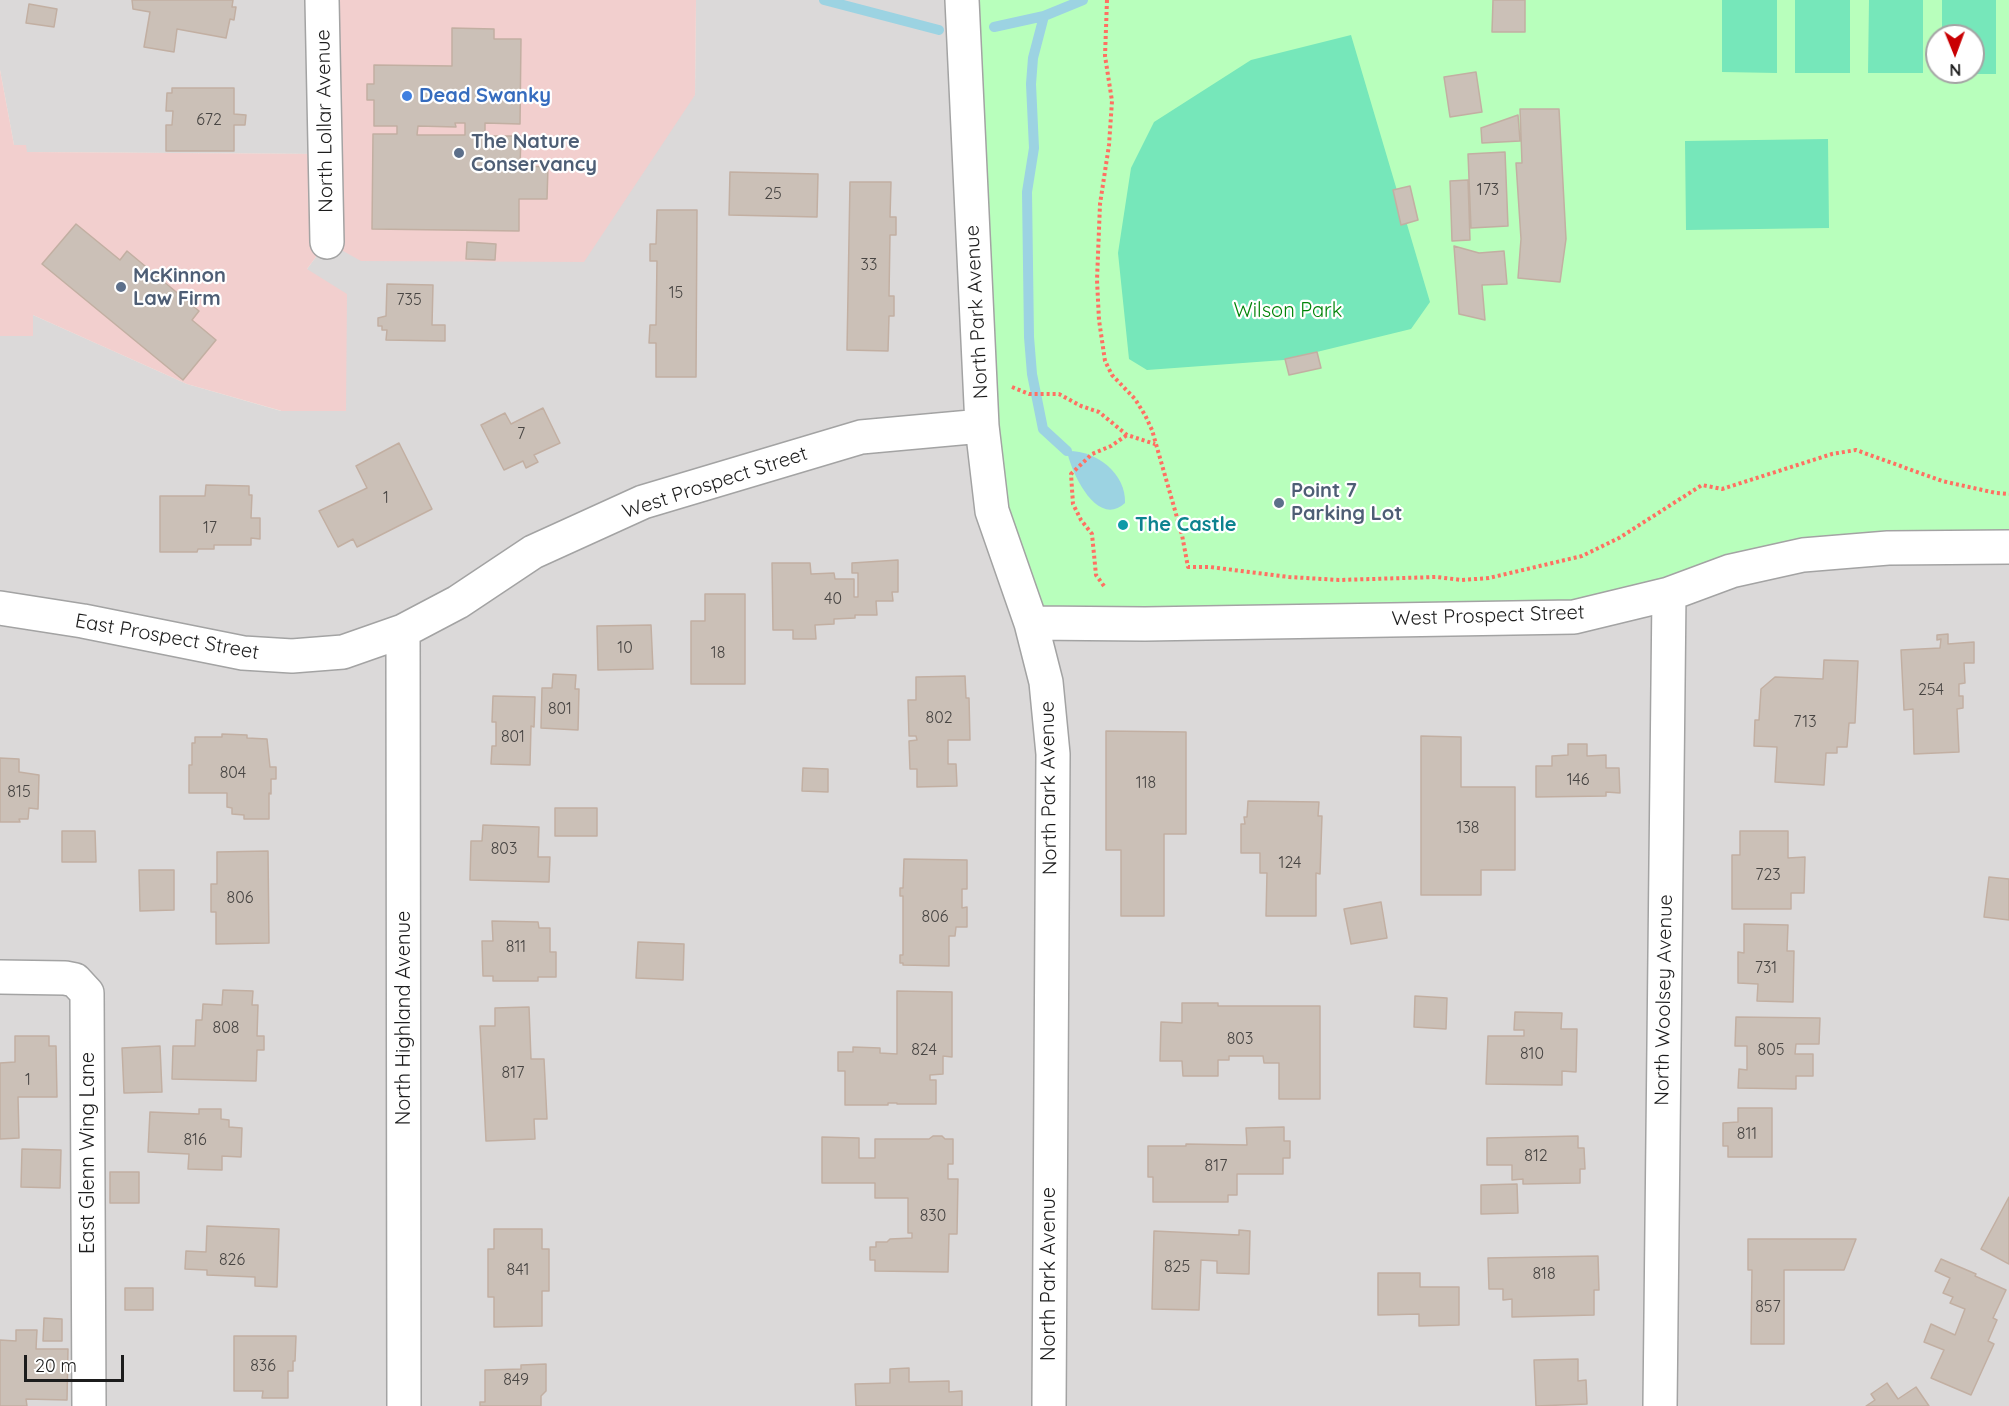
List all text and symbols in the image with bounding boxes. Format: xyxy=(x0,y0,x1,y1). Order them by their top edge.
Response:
north arrow xyxy=(1925,24,1985,84)
street label: North Lollar Avenue xyxy=(311,29,339,213)
text: N xyxy=(1949,60,1961,80)
place label: Dead Swanky xyxy=(419,84,551,108)
marker: Dead Swanky xyxy=(400,89,414,103)
house number: 672 xyxy=(196,110,222,130)
place label: The Nature Conservancy xyxy=(471,130,597,177)
marker: The Nature Conservancy xyxy=(452,146,466,160)
house number: 173 xyxy=(1477,180,1499,200)
house number: 25 xyxy=(764,184,782,204)
street label: North Park Avenue xyxy=(960,224,994,400)
house number: 33 xyxy=(861,255,877,275)
place label: McKinnon Law Firm xyxy=(133,264,226,311)
marker: McKinnon Law Firm xyxy=(114,280,128,294)
house number: 15 xyxy=(669,283,683,303)
house number: 735 xyxy=(396,290,422,310)
park label: Wilson Park xyxy=(1233,299,1343,323)
house number: 7 xyxy=(517,424,525,444)
street label: West Prospect Street xyxy=(619,442,811,524)
place label: Point 7 Parking Lot xyxy=(1291,479,1402,526)
house number: 1 xyxy=(383,488,389,508)
marker: Point 7 Parking Lot xyxy=(1272,496,1286,510)
place label: The Castle xyxy=(1135,513,1237,537)
house number: 17 xyxy=(203,518,217,538)
marker: The Castle xyxy=(1116,518,1130,532)
house number: 40 xyxy=(824,589,842,609)
street label: West Prospect Street xyxy=(1391,601,1585,631)
street label: East Prospect Street xyxy=(73,609,261,665)
house number: 10 xyxy=(617,638,633,658)
house number: 18 xyxy=(711,643,725,663)
house number: 254 xyxy=(1918,680,1944,700)
house number: 801 xyxy=(548,699,572,719)
street label: North Park Avenue xyxy=(1035,701,1063,875)
house number: 802 xyxy=(925,708,953,728)
house number: 713 xyxy=(1793,712,1817,732)
house number: 801 xyxy=(501,727,525,747)
house number: 804 xyxy=(220,763,246,783)
house number: 146 xyxy=(1567,770,1589,790)
house number: 118 xyxy=(1136,773,1156,793)
house number: 815 xyxy=(7,782,31,802)
house number: 138 xyxy=(1457,818,1479,838)
house number: 803 xyxy=(491,839,517,859)
house number: 124 xyxy=(1279,853,1301,873)
house number: 723 xyxy=(1755,865,1781,885)
house number: 806 xyxy=(227,888,253,908)
street label: North Woolsey Avenue xyxy=(1650,894,1678,1106)
house number: 806 xyxy=(922,907,948,927)
street label: North Highland Avenue xyxy=(392,911,416,1125)
house number: 811 xyxy=(506,937,526,957)
house number: 731 xyxy=(1755,958,1777,978)
house number: 808 xyxy=(213,1018,239,1038)
house number: 803 xyxy=(1227,1029,1253,1049)
house number: 824 xyxy=(911,1040,937,1060)
house number: 805 xyxy=(1758,1040,1784,1060)
house number: 810 xyxy=(1520,1044,1544,1064)
street label: East Glenn Wing Lane xyxy=(76,1052,100,1254)
house number: 817 xyxy=(502,1063,524,1083)
house number: 1 xyxy=(25,1070,31,1090)
house number: 811 xyxy=(1737,1124,1757,1144)
house number: 816 xyxy=(183,1130,207,1150)
house number: 812 xyxy=(1524,1146,1548,1166)
house number: 817 xyxy=(1205,1156,1227,1176)
street label: North Park Avenue xyxy=(1037,1187,1061,1361)
house number: 830 xyxy=(920,1206,946,1226)
house number: 826 xyxy=(219,1250,245,1270)
house number: 825 xyxy=(1164,1257,1190,1277)
house number: 841 xyxy=(507,1260,529,1280)
house number: 818 xyxy=(1532,1264,1556,1284)
house number: 857 xyxy=(1755,1297,1781,1317)
scale bar xyxy=(27,1343,128,1381)
text: 20 m xyxy=(35,1354,77,1377)
house number: 836 xyxy=(250,1356,276,1376)
house number: 849 xyxy=(503,1370,529,1390)

